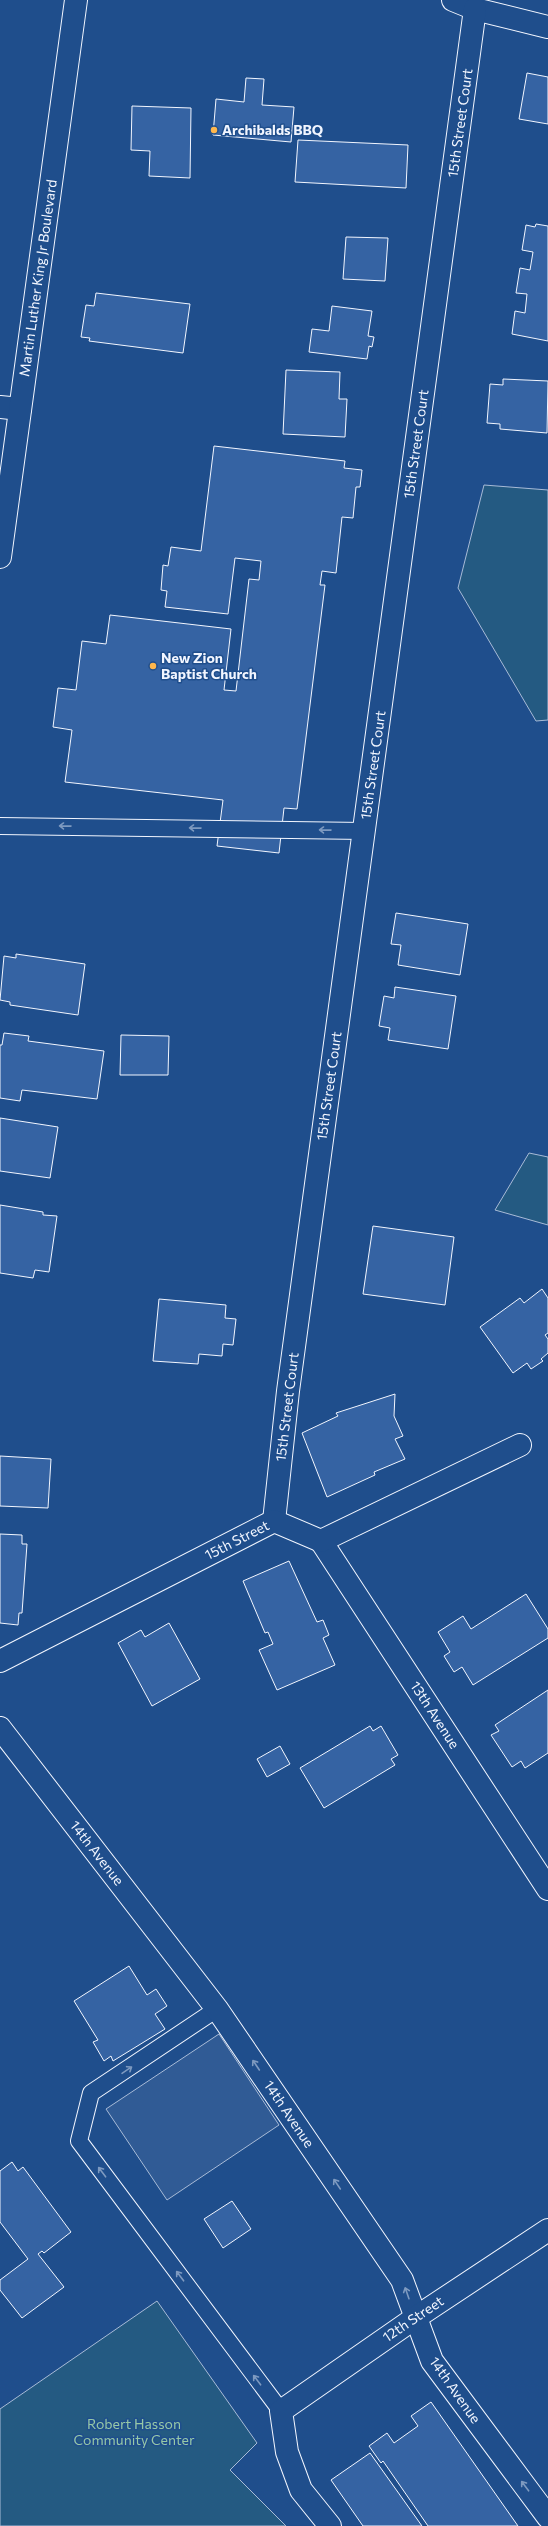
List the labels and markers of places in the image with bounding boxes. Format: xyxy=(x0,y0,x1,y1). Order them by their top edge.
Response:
place label: Archibalds BBQ xyxy=(222,121,323,138)
marker: Archibalds BBQ xyxy=(209,125,219,135)
place label: New Zion Baptist Church xyxy=(161,649,257,682)
marker: New Zion Baptist Church xyxy=(148,661,158,671)

